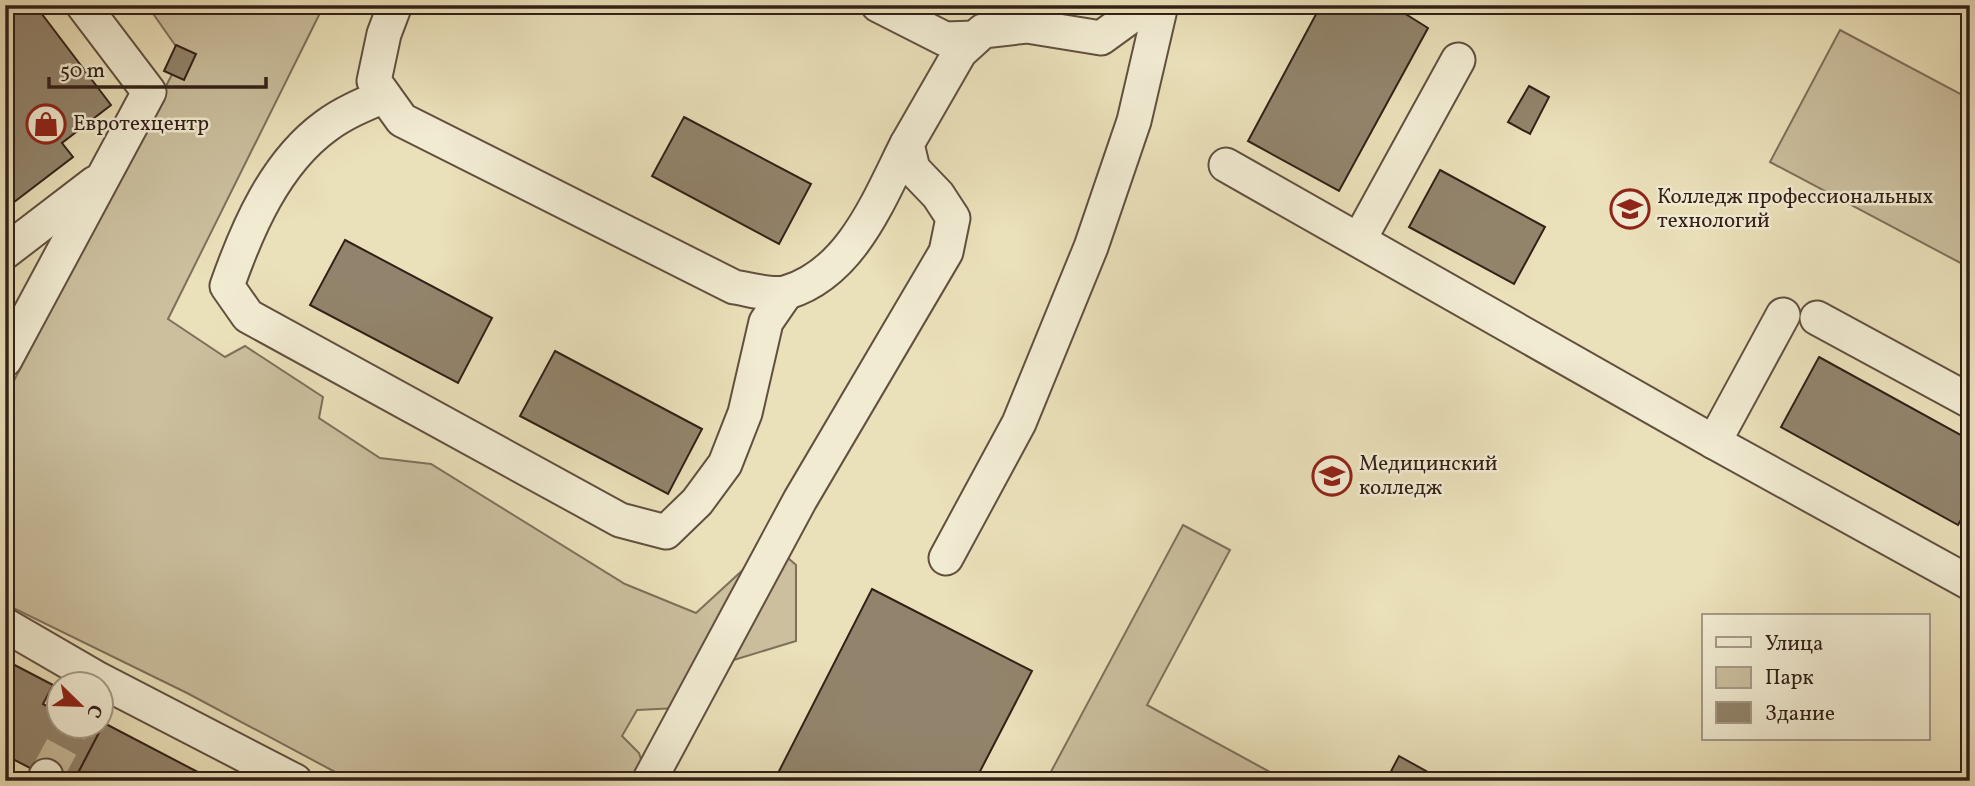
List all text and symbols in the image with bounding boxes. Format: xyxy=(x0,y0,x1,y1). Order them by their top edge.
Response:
scale bar xyxy=(49,46,266,90)
text: 50 m xyxy=(60,57,105,86)
shop icon: Евротехцентр xyxy=(25,103,67,145)
place label: Евротехцентр xyxy=(73,110,209,139)
place label: Колледж профессиональных технологий xyxy=(1657,183,1934,236)
school or university icon: Колледж профессиональных технологий xyxy=(1609,188,1651,230)
place label: Медицинский колледж xyxy=(1359,450,1498,503)
school or university icon: Медицинский колледж xyxy=(1311,455,1353,497)
legend xyxy=(1702,614,1930,740)
text: Улица xyxy=(1765,630,1823,659)
text: Парк xyxy=(1765,664,1814,693)
north arrow xyxy=(46,670,116,740)
text: С xyxy=(79,700,108,722)
text: Здание xyxy=(1765,700,1835,729)

